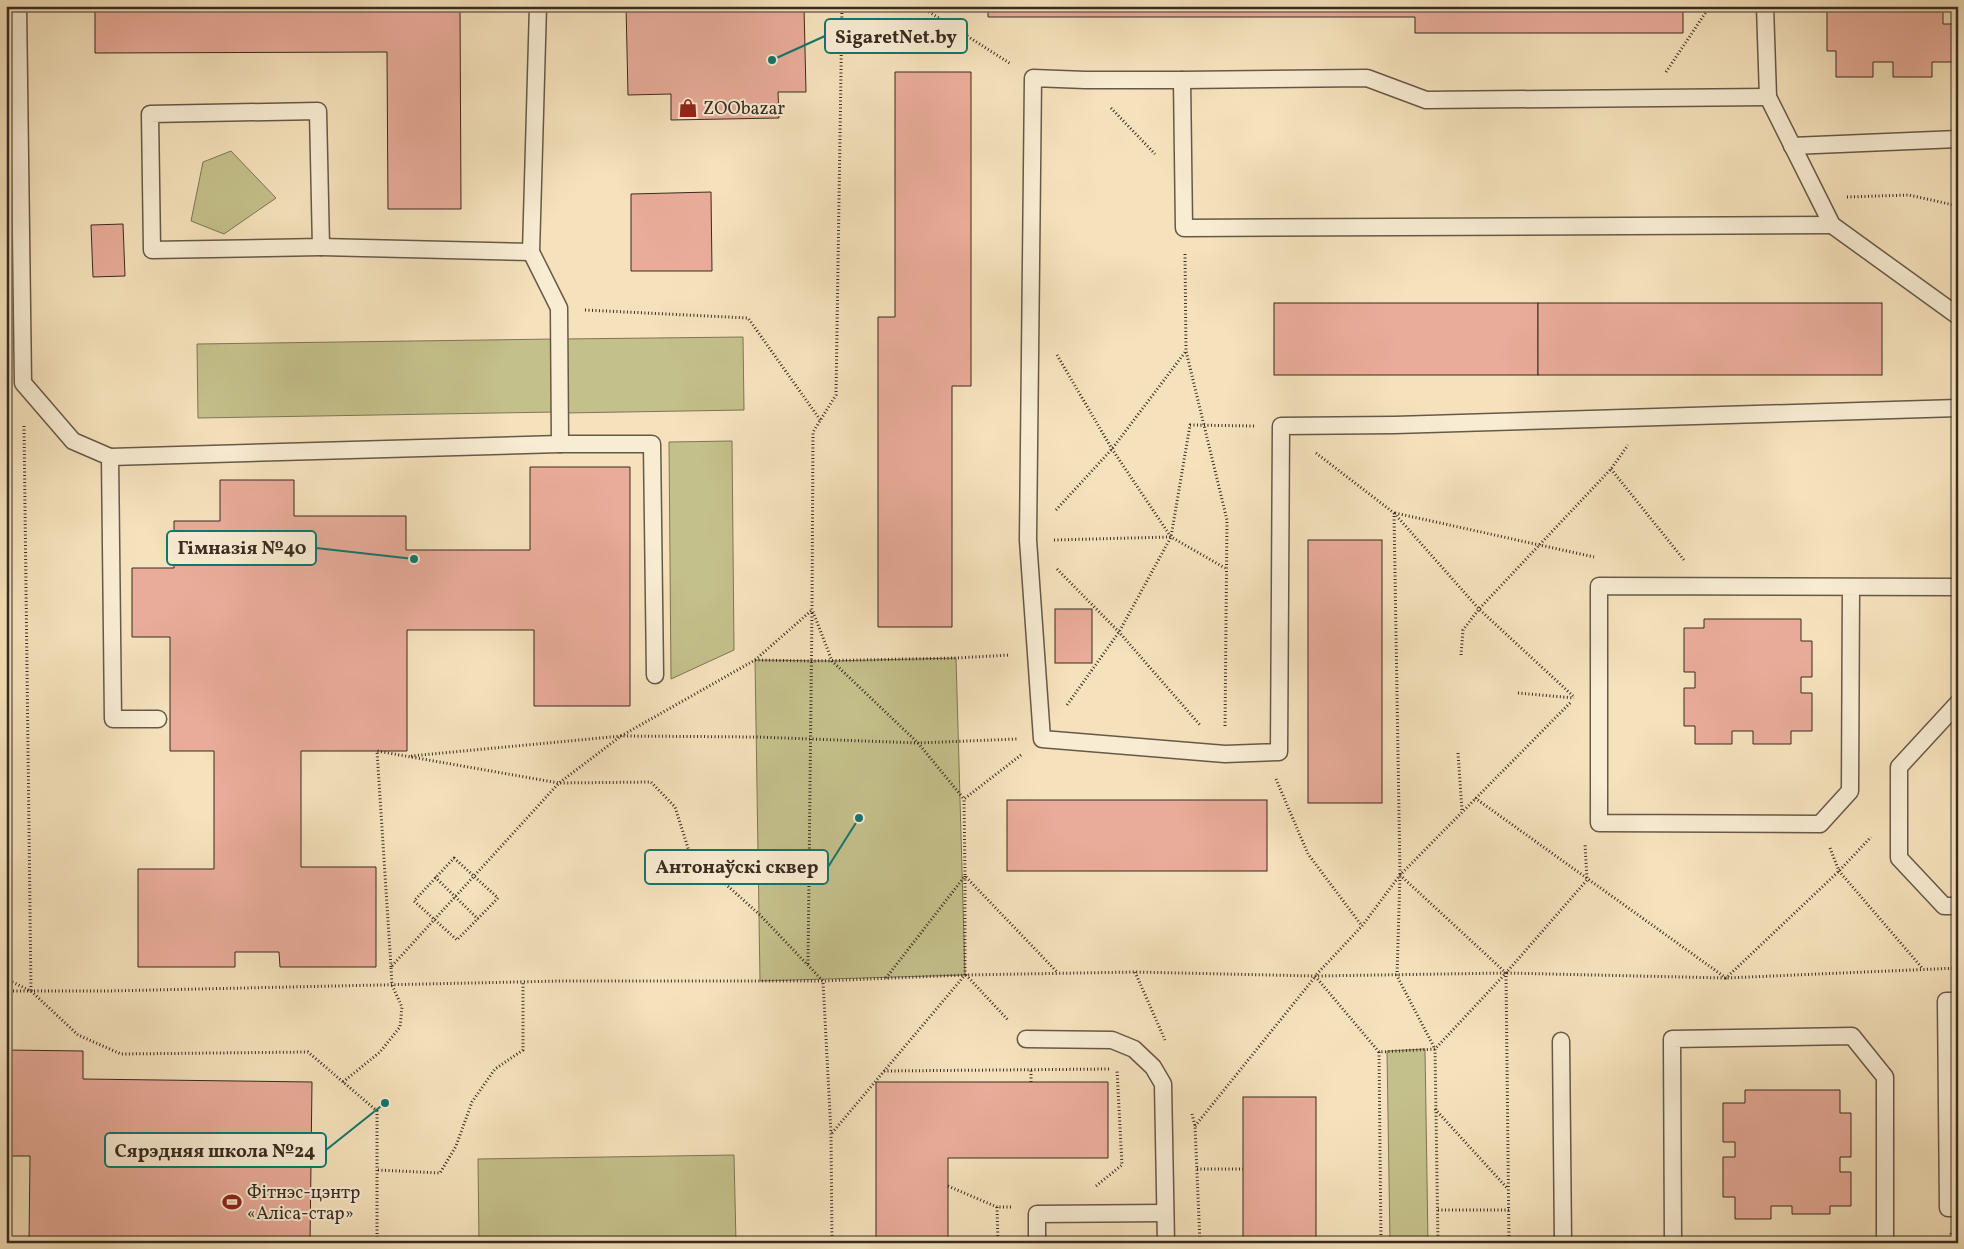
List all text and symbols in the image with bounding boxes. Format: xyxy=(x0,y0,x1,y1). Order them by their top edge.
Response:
callout: SigaretNet.by xyxy=(825,19,967,53)
text: SigaretNet.by xyxy=(835,25,957,51)
shop icon: ZOObazar xyxy=(677,97,699,119)
place label: ZOObazar xyxy=(703,97,785,122)
callout: Гімназія №40 xyxy=(167,531,316,565)
text: Гімназія №40 xyxy=(177,536,307,562)
callout: Антонаўскі сквер xyxy=(645,850,828,884)
text: Антонаўскі сквер xyxy=(656,855,818,881)
callout: Сярэдняя школа №24 xyxy=(105,1133,326,1167)
text: Сярэдняя школа №24 xyxy=(115,1139,316,1165)
place label: Фітнэс-цэнтр «Аліса-стар» xyxy=(247,1181,360,1227)
sports icon: Фітнэс-цэнтр «Аліса-стар» xyxy=(221,1191,243,1213)

